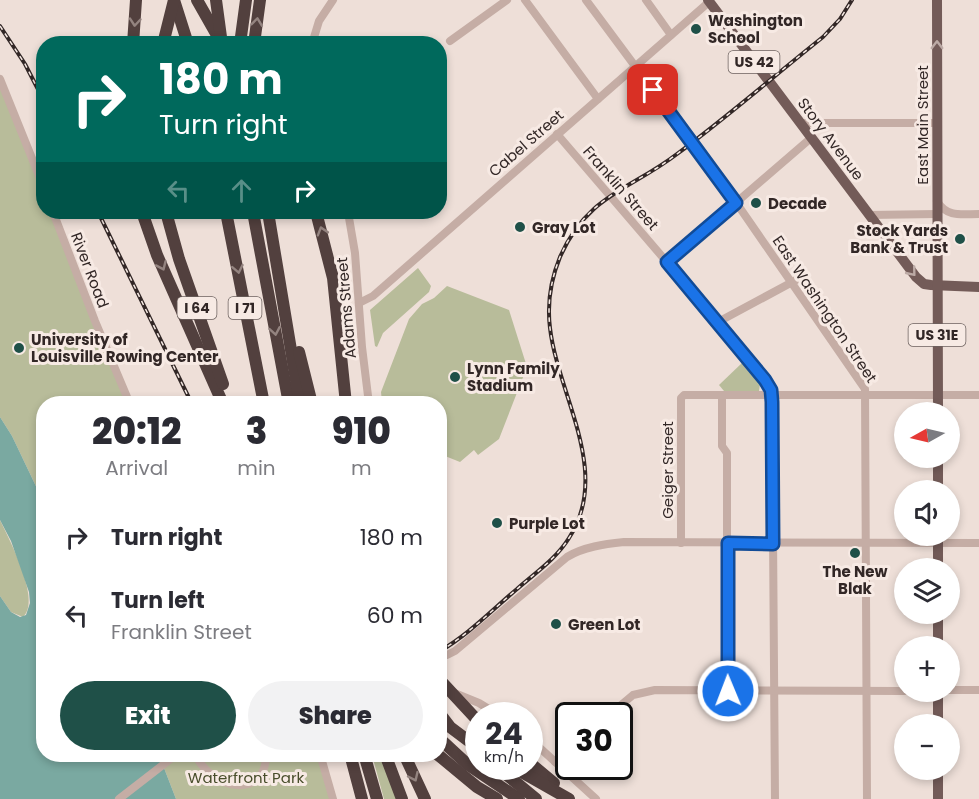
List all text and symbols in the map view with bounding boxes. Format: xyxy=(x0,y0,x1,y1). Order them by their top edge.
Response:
place label: Washington School xyxy=(708,10,803,48)
one-way arrow xyxy=(128,17,141,26)
one-way arrow xyxy=(250,17,262,26)
marker: Washington School xyxy=(689,22,703,36)
one-way arrow xyxy=(931,40,943,49)
text: 180 m xyxy=(159,50,283,109)
road number: US 42 xyxy=(728,51,780,73)
icon: right xyxy=(60,60,138,138)
pin xyxy=(627,64,678,115)
street label: East Main Street xyxy=(912,65,933,185)
icon: arrive xyxy=(636,73,669,106)
street label: Story Avenue xyxy=(793,93,869,185)
street label: Cabel Street xyxy=(484,105,568,181)
text: Turn right xyxy=(159,106,288,143)
street label: Franklin Street xyxy=(578,141,664,235)
icon: left xyxy=(162,174,195,207)
icon: ahead xyxy=(225,174,258,207)
icon: right xyxy=(288,174,321,207)
place label: Decade xyxy=(768,193,827,214)
marker: Decade xyxy=(749,196,763,210)
place label: Gray Lot xyxy=(532,217,596,238)
marker: Gray Lot xyxy=(513,220,527,234)
place label: Stock Yards Bank & Trust xyxy=(850,220,948,258)
one-way arrow xyxy=(317,226,329,237)
street label: River Road xyxy=(66,229,114,311)
street label: East Washington Street xyxy=(768,231,882,387)
marker: Stock Yards Bank & Trust xyxy=(953,232,967,246)
street label: Adams Street xyxy=(331,256,361,360)
one-way arrow xyxy=(155,260,167,271)
one-way arrow xyxy=(231,264,244,274)
one-way arrow xyxy=(905,265,916,276)
road number: I 64 xyxy=(178,297,216,319)
road number: I 71 xyxy=(228,297,262,319)
road number: US 31E xyxy=(908,324,966,346)
one-way arrow xyxy=(268,326,281,336)
place label: University of Louisville Rowing Center xyxy=(31,329,219,367)
marker: University of Louisville Rowing Center xyxy=(12,341,26,355)
place label: Lynn Family Stadium xyxy=(467,358,560,396)
marker: Lynn Family Stadium xyxy=(448,370,462,384)
north arrow xyxy=(894,402,960,468)
map controls xyxy=(894,402,960,780)
text: 20:12 xyxy=(92,406,181,457)
text: 3 xyxy=(246,406,267,457)
text: 910 xyxy=(332,406,391,457)
street label: Geiger Street xyxy=(657,421,678,519)
text: Arrival xyxy=(105,454,168,482)
text: min xyxy=(237,454,276,482)
text: m xyxy=(351,454,372,482)
button: sound xyxy=(894,480,960,546)
place label: Purple Lot xyxy=(509,513,585,534)
marker: Purple Lot xyxy=(490,516,504,530)
icon: right xyxy=(60,521,93,554)
text: Turn right xyxy=(111,522,222,553)
text: 180 m xyxy=(360,522,423,553)
marker: The New Blak xyxy=(848,546,862,560)
button: layers xyxy=(894,558,960,624)
place label: The New Blak xyxy=(823,561,887,599)
text: Turn left xyxy=(111,585,205,616)
icon: left xyxy=(60,599,93,632)
text: 60 m xyxy=(367,600,423,631)
place label: Green Lot xyxy=(568,614,640,635)
marker: Green Lot xyxy=(549,617,563,631)
text: Franklin Street xyxy=(111,618,252,646)
button: + xyxy=(894,636,960,702)
position arrow xyxy=(696,659,760,723)
button: Exit xyxy=(60,681,236,750)
button: Share xyxy=(248,681,423,750)
speed limit sign: 30 xyxy=(555,702,633,780)
text: 24 xyxy=(485,712,523,755)
button: − xyxy=(894,714,960,780)
text: km/h xyxy=(484,746,524,767)
park label: Waterfront Park xyxy=(188,767,305,788)
one-way arrow xyxy=(407,770,419,781)

